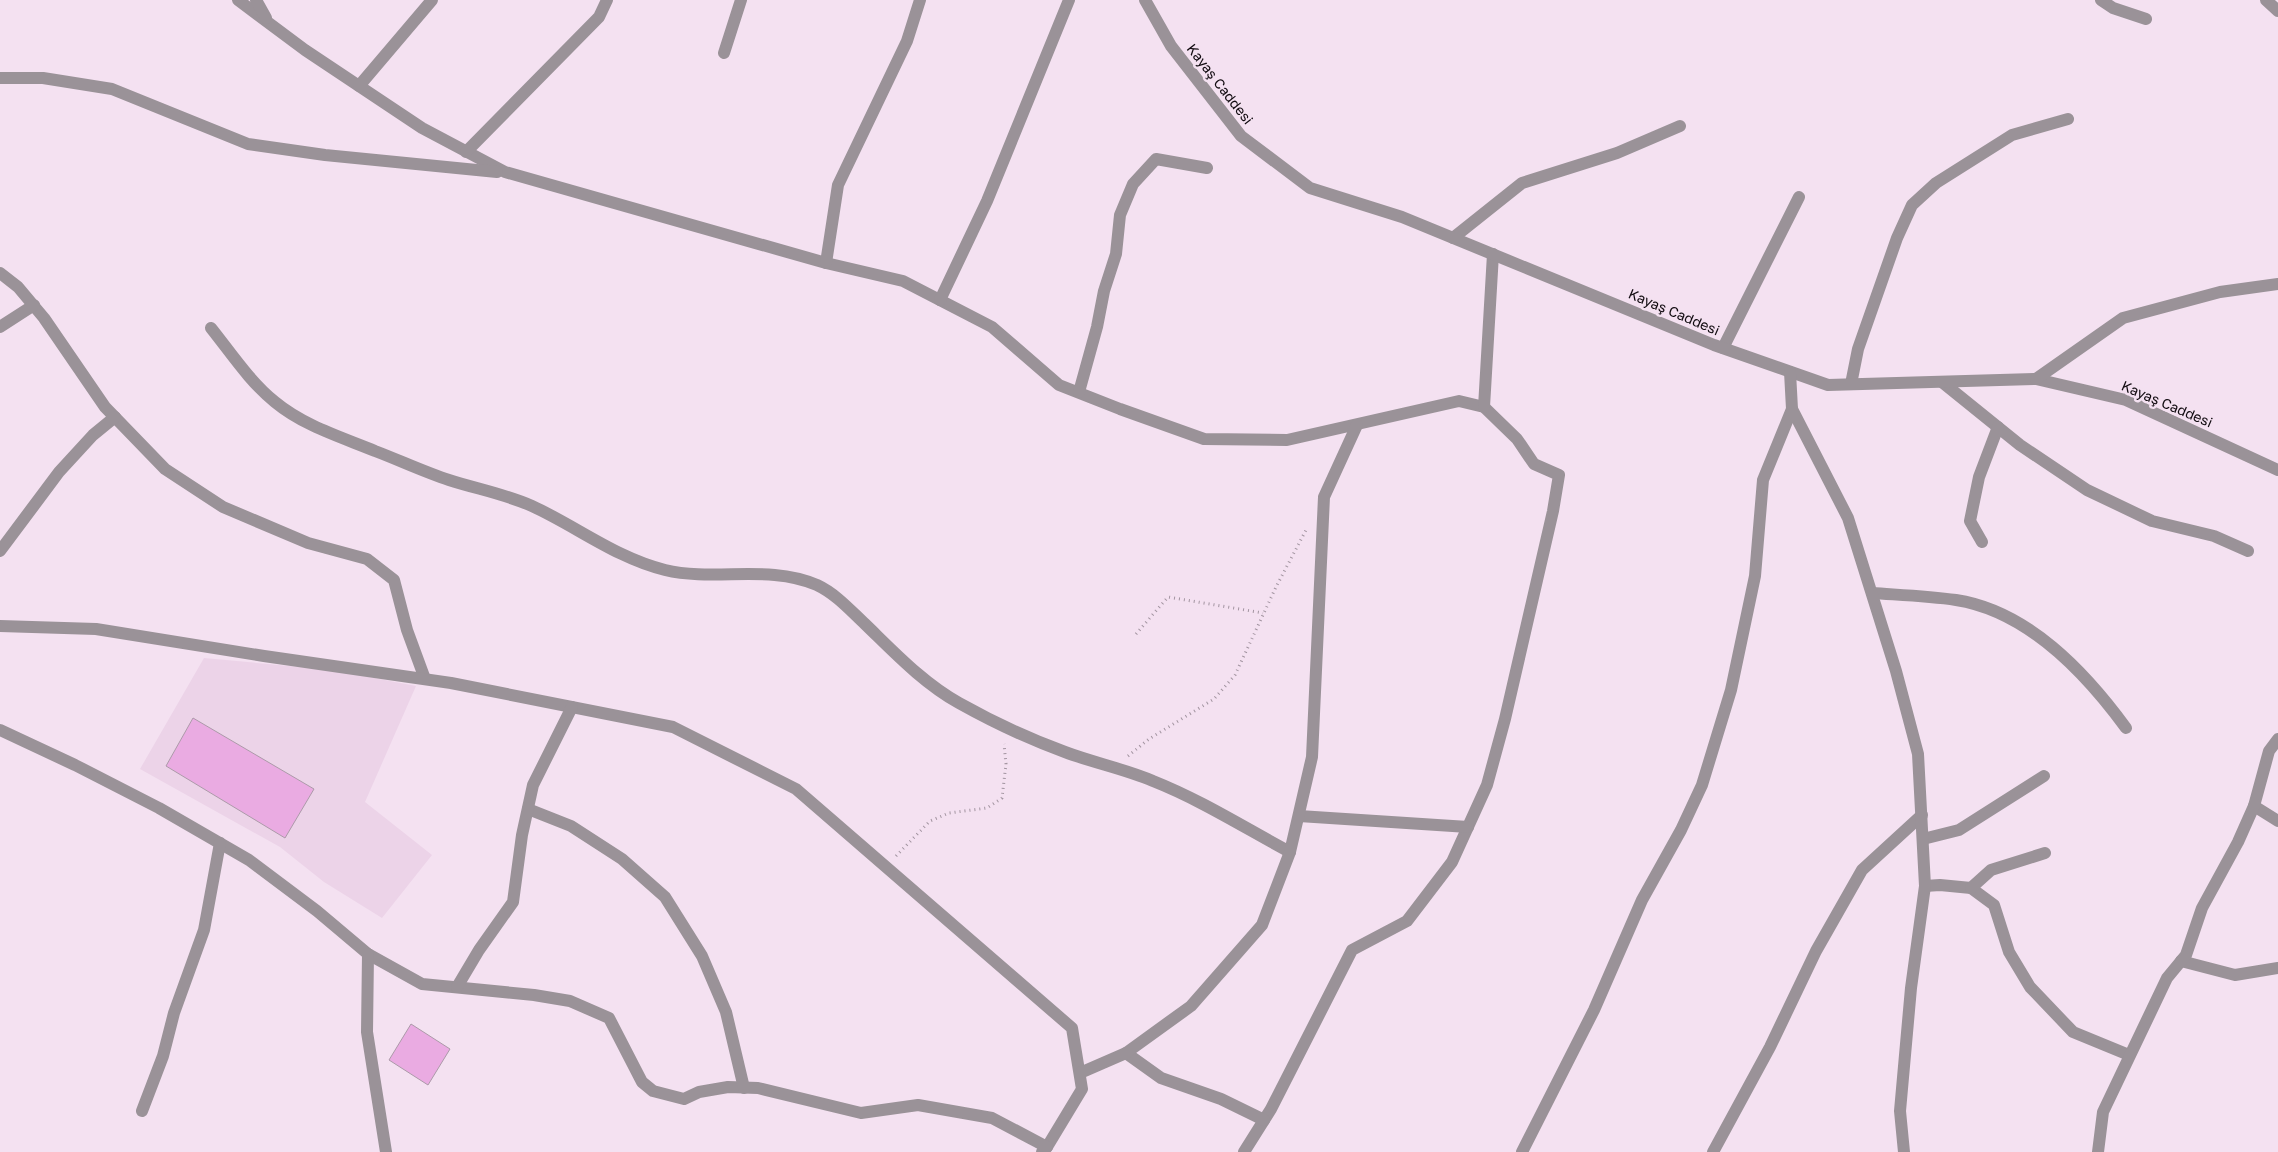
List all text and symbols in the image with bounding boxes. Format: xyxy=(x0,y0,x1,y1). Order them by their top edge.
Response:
street label: Kayaş Caddesi xyxy=(1184,40,1257,127)
street label: Kayaş Caddesi xyxy=(1626,285,1722,338)
street label: Kayaş Caddesi xyxy=(2119,377,2215,430)

